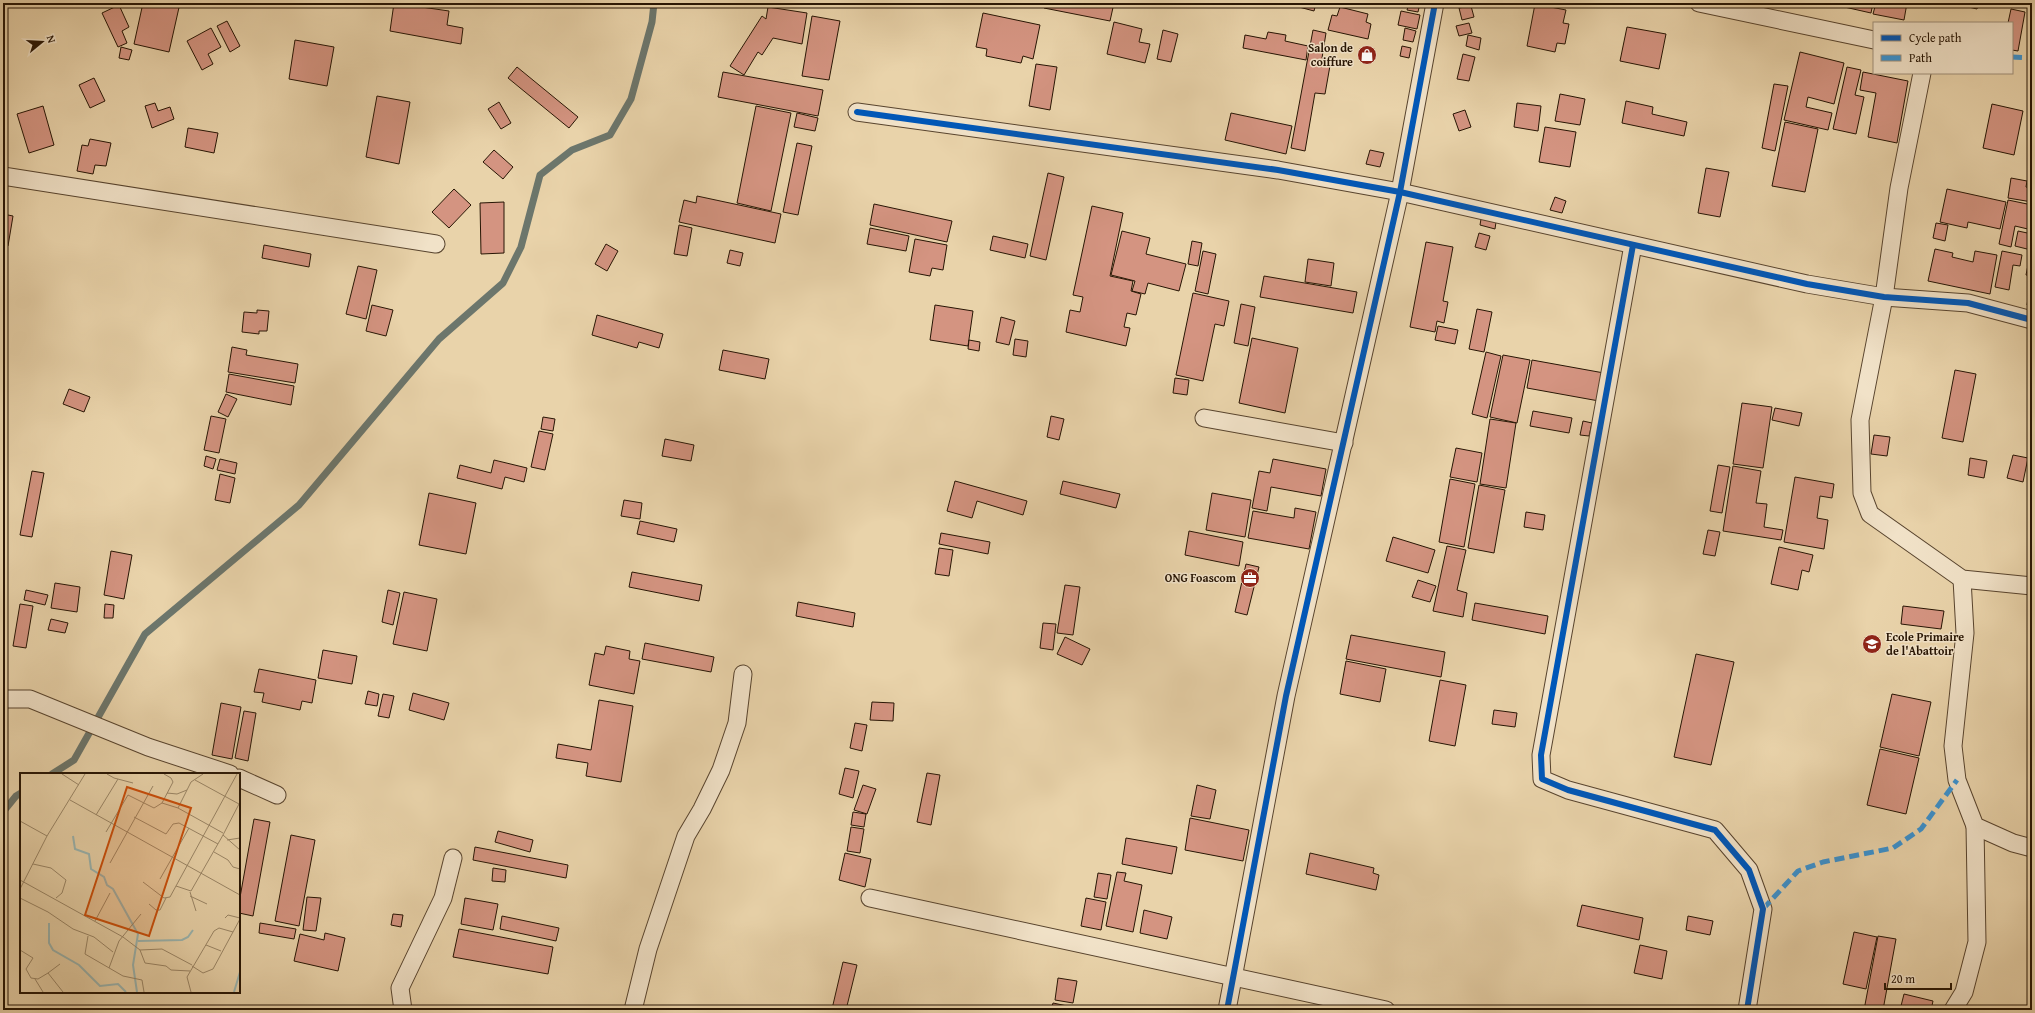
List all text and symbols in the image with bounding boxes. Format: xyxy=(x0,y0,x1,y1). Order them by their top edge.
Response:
north arrow xyxy=(22,22,62,62)
legend xyxy=(1873,22,2013,74)
text: Cycle path xyxy=(1909,29,1962,46)
text: N xyxy=(43,33,60,45)
place label: Salon de coiffure xyxy=(1308,39,1353,70)
shop icon: Salon de coiffure xyxy=(1356,44,1378,66)
text: Path xyxy=(1909,49,1932,66)
office icon: ONG Foascom xyxy=(1239,567,1261,589)
place label: ONG Foascom xyxy=(1165,569,1237,586)
place label: Ecole Primaire de l'Abattoir xyxy=(1886,628,1964,659)
school or university icon: Ecole Primaire de l'Abattoir xyxy=(1861,633,1883,655)
inset map xyxy=(20,773,240,993)
scale bar xyxy=(1885,965,1951,991)
text: 20 m xyxy=(1891,970,1915,987)

